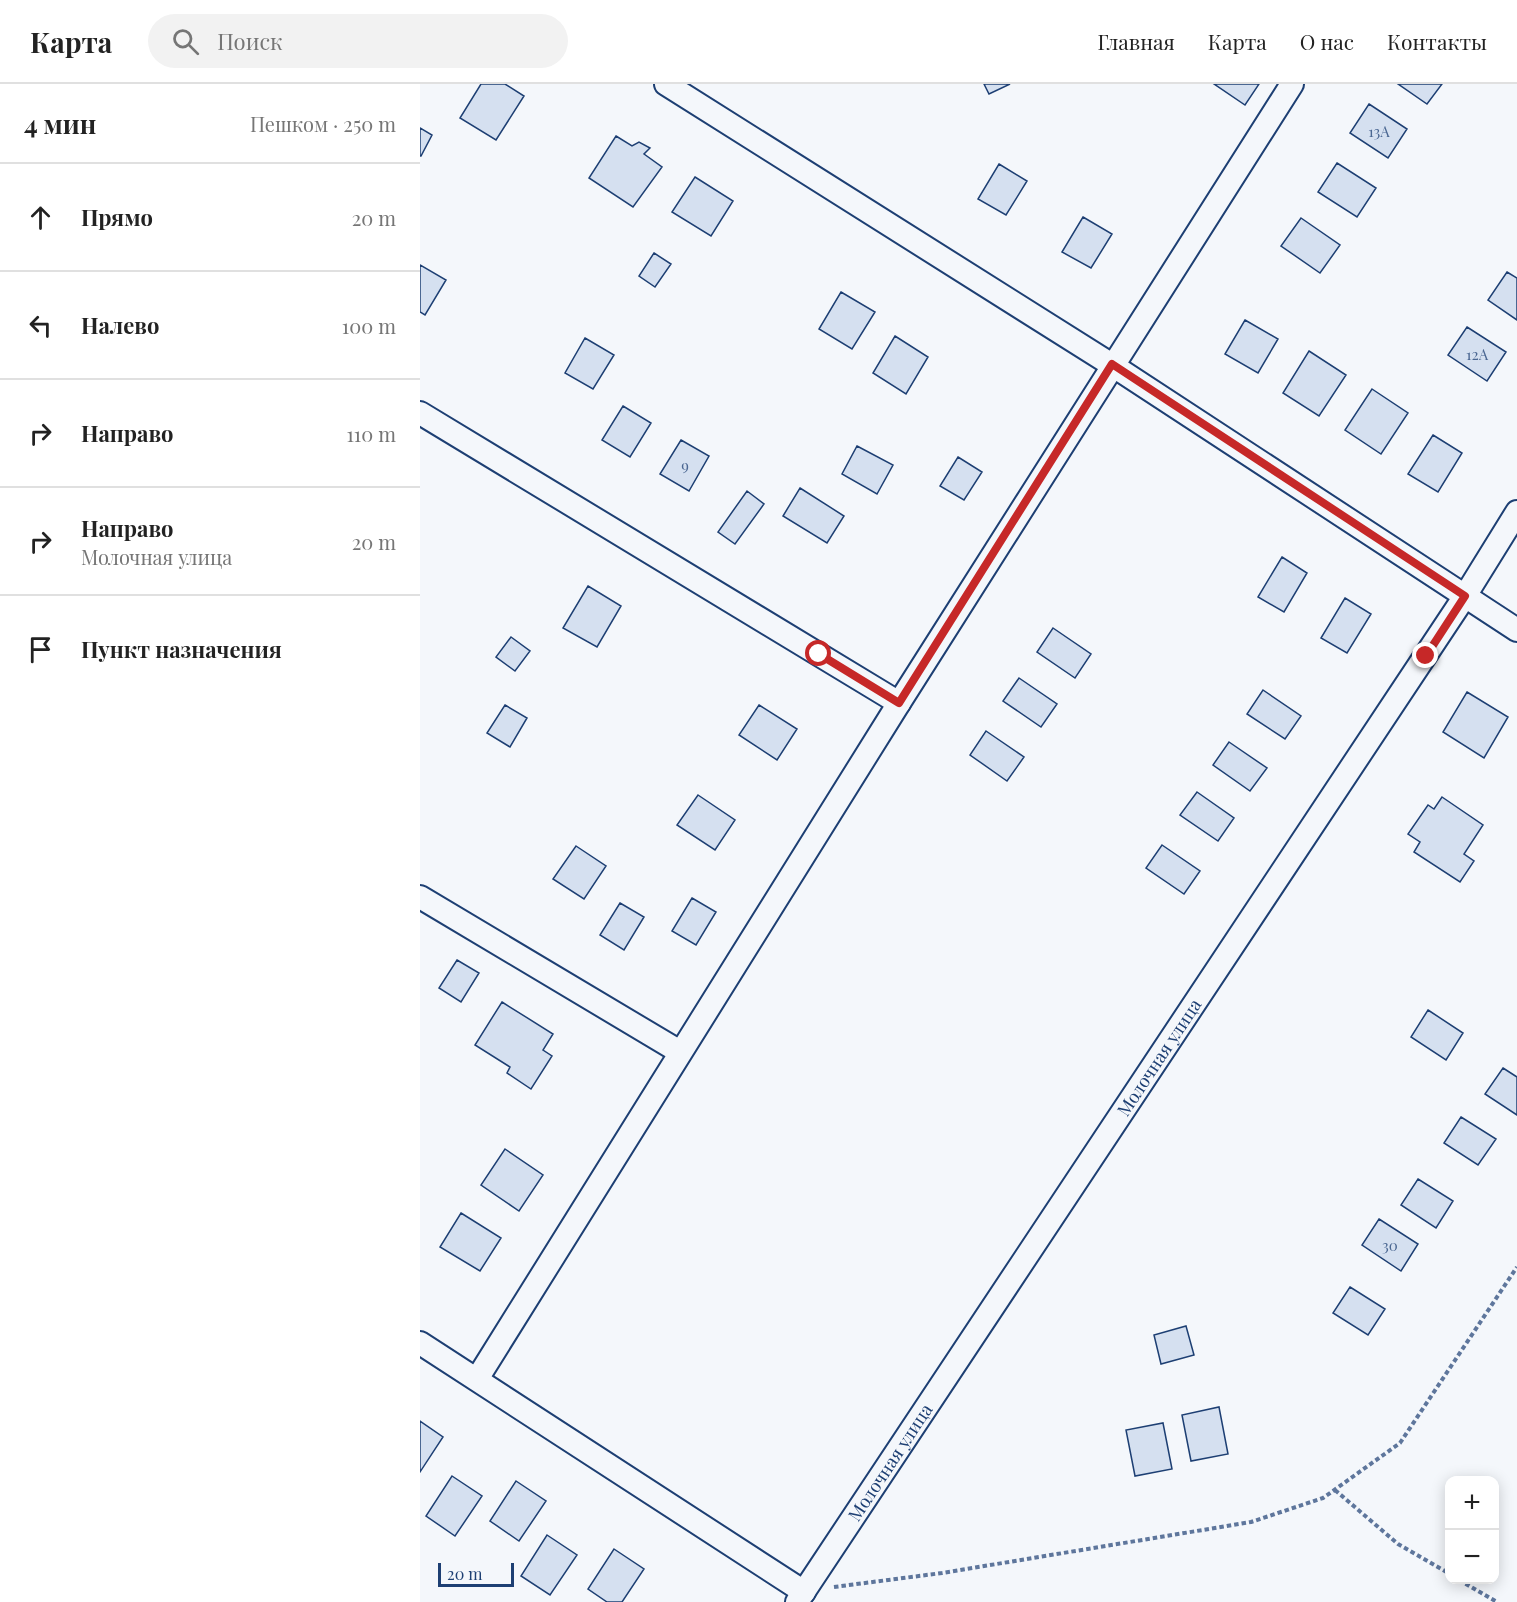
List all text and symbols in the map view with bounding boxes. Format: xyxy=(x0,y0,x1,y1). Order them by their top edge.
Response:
search box xyxy=(148,14,568,68)
text: Карта xyxy=(30,23,112,60)
icon: search xyxy=(169,25,202,58)
text: Поиск xyxy=(217,26,283,56)
text: Главная xyxy=(1097,27,1175,55)
text: Карта xyxy=(1208,27,1267,55)
text: О нас xyxy=(1300,27,1354,55)
text: Контакты xyxy=(1387,27,1487,55)
text: 4 мин xyxy=(24,106,96,141)
text: Пешком · 250 m xyxy=(250,110,396,137)
house number: 13А xyxy=(1368,121,1390,141)
icon: ahead xyxy=(24,201,57,234)
text: Прямо xyxy=(81,202,153,232)
text: 20 m xyxy=(352,204,396,231)
icon: left xyxy=(24,309,57,342)
text: Налево xyxy=(81,310,159,340)
text: 100 m xyxy=(342,312,396,339)
house number: 12А xyxy=(1466,344,1489,364)
icon: right xyxy=(24,417,57,450)
text: Направо xyxy=(81,418,174,448)
text: 110 m xyxy=(346,420,396,447)
house number: 9 xyxy=(681,455,689,475)
text: Направо xyxy=(81,513,174,543)
icon: right xyxy=(24,525,57,558)
text: 20 m xyxy=(352,528,396,555)
text: Молочная улица xyxy=(81,543,232,570)
icon: arrive xyxy=(24,633,57,666)
text: Пункт назначения xyxy=(81,634,282,664)
route start xyxy=(805,640,831,666)
route end xyxy=(1412,642,1438,668)
street label: Молочная улица xyxy=(1111,994,1206,1121)
house number: 30 xyxy=(1382,1235,1398,1255)
street label: Молочная улица xyxy=(842,1399,938,1525)
map controls xyxy=(1445,1476,1499,1584)
button: + xyxy=(1445,1476,1499,1530)
button: − xyxy=(1445,1530,1499,1584)
scale bar xyxy=(438,1560,514,1588)
text: 20 m xyxy=(447,1563,482,1584)

